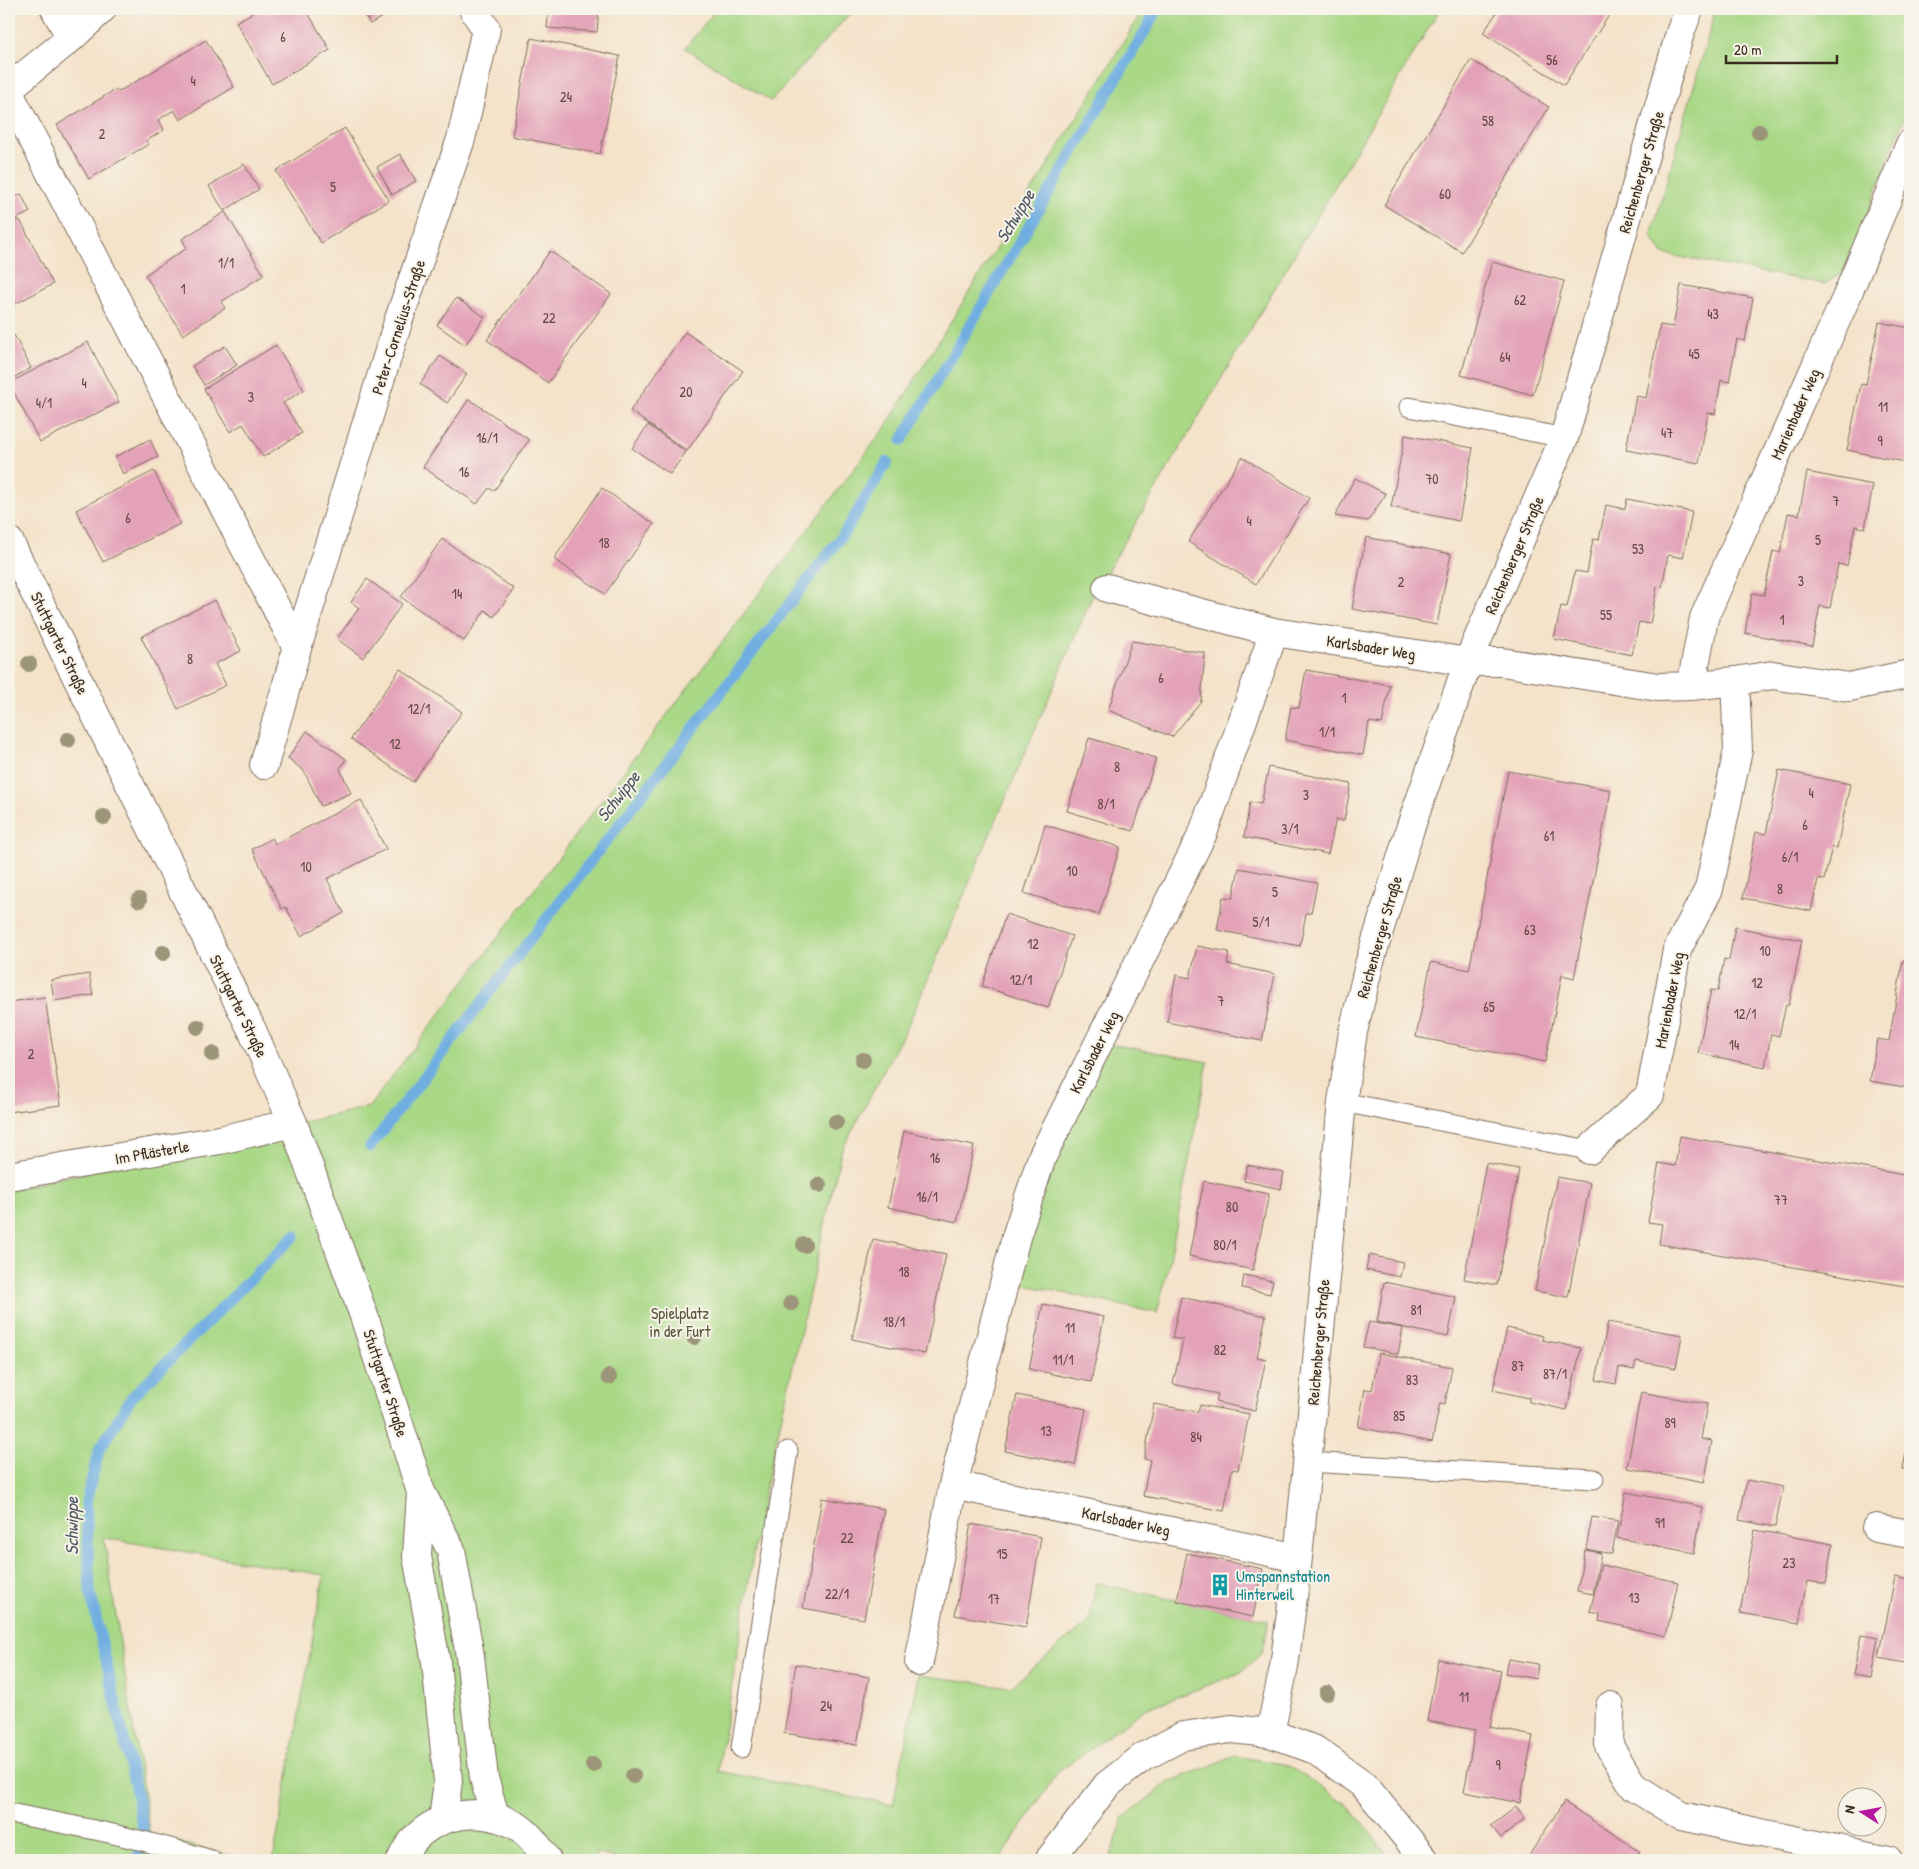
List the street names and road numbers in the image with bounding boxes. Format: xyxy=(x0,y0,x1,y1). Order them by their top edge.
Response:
street label: Reichenberger Straße xyxy=(1613,108,1669,236)
street label: Peter-Cornelius-Straße xyxy=(366,256,430,397)
street label: Marienbader Weg xyxy=(1765,365,1825,463)
street label: Reichenberger Straße xyxy=(1479,492,1549,617)
street label: Stuttgarter Straße xyxy=(26,588,95,699)
street label: Karlsbader Weg xyxy=(1325,629,1417,665)
street label: Reichenberger Straße xyxy=(1351,873,1407,1001)
street label: Marienbader Weg xyxy=(1649,950,1689,1050)
street label: Stuttgarter Straße xyxy=(205,951,274,1062)
street label: Karlsbader Weg xyxy=(1064,1007,1124,1097)
street label: Im Pflästerle xyxy=(113,1135,192,1169)
street label: Reichenberger Straße xyxy=(1302,1278,1335,1406)
street label: Stuttgarter Straße xyxy=(358,1327,414,1440)
street label: Karlsbader Weg xyxy=(1080,1501,1172,1541)

